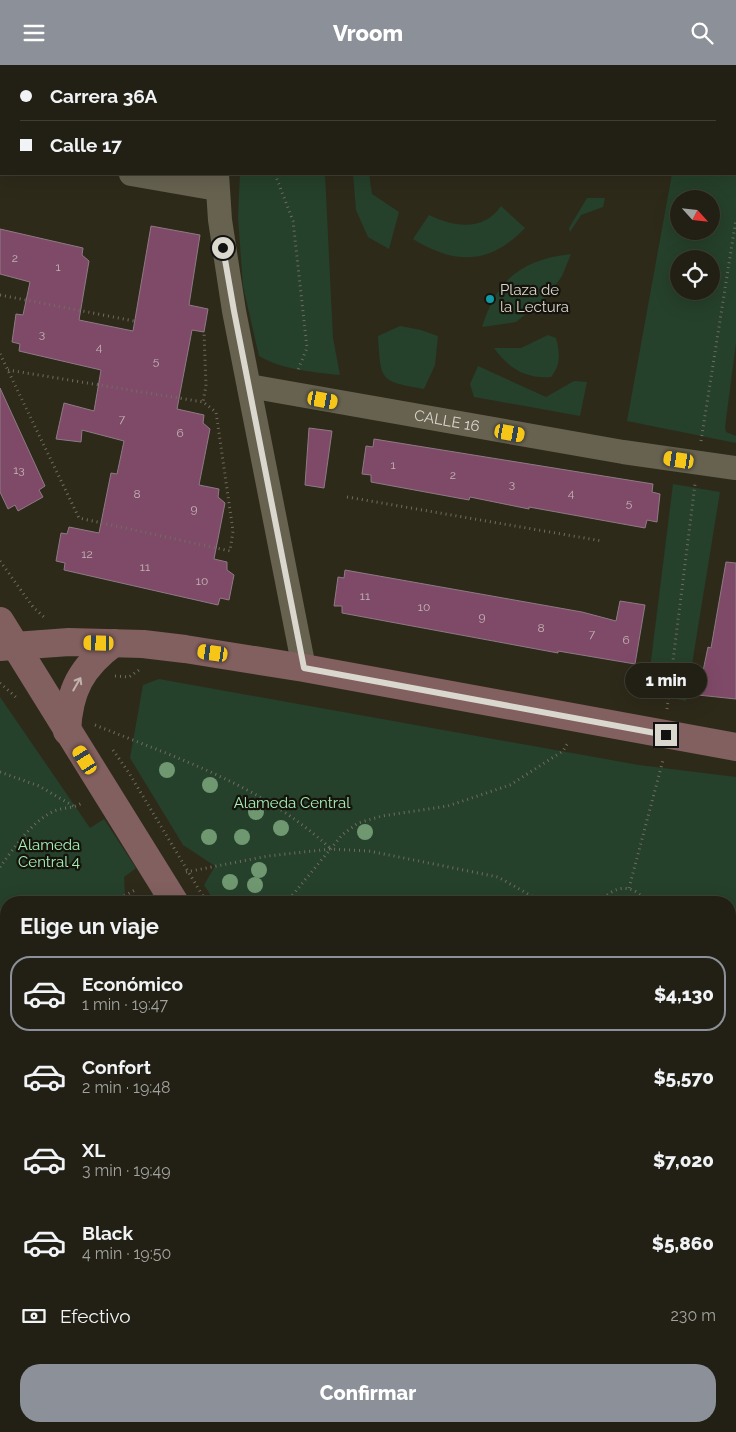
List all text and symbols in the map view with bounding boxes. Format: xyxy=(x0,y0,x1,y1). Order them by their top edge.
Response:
icon: menu xyxy=(20,19,48,47)
icon: search xyxy=(688,19,716,47)
text: Vroom xyxy=(333,20,403,46)
text: Carrera 36A xyxy=(50,85,157,107)
text: Calle 17 xyxy=(50,134,122,156)
north arrow xyxy=(670,190,720,240)
map controls xyxy=(670,190,720,300)
route start xyxy=(212,237,234,259)
button: locate xyxy=(670,250,720,300)
house number: 2 xyxy=(12,251,18,265)
house number: 1 xyxy=(55,260,61,274)
place label: Plaza de la Lectura xyxy=(500,281,569,316)
marker: Plaza de la Lectura xyxy=(484,293,496,305)
house number: 3 xyxy=(39,327,45,341)
house number: 4 xyxy=(96,340,103,354)
house number: 5 xyxy=(153,354,160,368)
car xyxy=(306,390,339,410)
street label: CALLE 16 xyxy=(413,406,481,436)
house number: 7 xyxy=(119,412,126,426)
car xyxy=(493,423,526,443)
house number: 6 xyxy=(176,426,184,440)
car xyxy=(663,450,694,470)
house number: 1 xyxy=(390,458,396,472)
house number: 13 xyxy=(13,463,25,477)
house number: 2 xyxy=(450,468,456,482)
house number: 3 xyxy=(509,477,515,491)
house number: 4 xyxy=(568,486,575,500)
house number: 8 xyxy=(133,487,141,501)
house number: 5 xyxy=(626,496,633,510)
house number: 9 xyxy=(190,502,198,516)
house number: 12 xyxy=(81,547,93,561)
house number: 11 xyxy=(140,560,150,574)
house number: 10 xyxy=(196,574,208,588)
house number: 11 xyxy=(360,589,370,603)
house number: 10 xyxy=(418,600,430,614)
house number: 9 xyxy=(478,610,486,624)
house number: 8 xyxy=(537,621,545,635)
house number: 7 xyxy=(589,627,596,641)
house number: 6 xyxy=(622,633,630,647)
car xyxy=(83,635,114,651)
car xyxy=(197,643,228,663)
callout: 1 min xyxy=(625,663,707,697)
text: 1 min xyxy=(645,671,687,690)
one-way arrow xyxy=(73,678,83,692)
route end xyxy=(655,724,677,746)
car xyxy=(70,743,99,777)
park label: Alameda Central xyxy=(234,794,351,812)
park label: Alameda Central 4 xyxy=(18,836,80,871)
text: Elige un viaje xyxy=(20,913,159,939)
icon: car xyxy=(22,971,67,1016)
text: Económico xyxy=(82,973,183,995)
text: $4,130 xyxy=(654,983,714,1005)
text: 1 min · 19:47 xyxy=(82,995,168,1014)
icon: car xyxy=(22,1054,67,1099)
text: Confort xyxy=(82,1056,151,1078)
text: $5,570 xyxy=(653,1066,714,1088)
text: 2 min · 19:48 xyxy=(82,1078,171,1097)
icon: car xyxy=(22,1137,67,1182)
text: XL xyxy=(82,1139,105,1161)
text: $7,020 xyxy=(653,1149,714,1171)
text: 3 min · 19:49 xyxy=(82,1161,171,1180)
icon: car xyxy=(22,1220,67,1265)
text: Black xyxy=(82,1222,133,1244)
text: $5,860 xyxy=(652,1232,714,1254)
text: 4 min · 19:50 xyxy=(82,1244,171,1263)
icon: cash xyxy=(20,1302,48,1330)
text: Efectivo xyxy=(60,1305,131,1327)
text: 230 m xyxy=(671,1306,716,1325)
button: Confirmar xyxy=(20,1364,716,1422)

